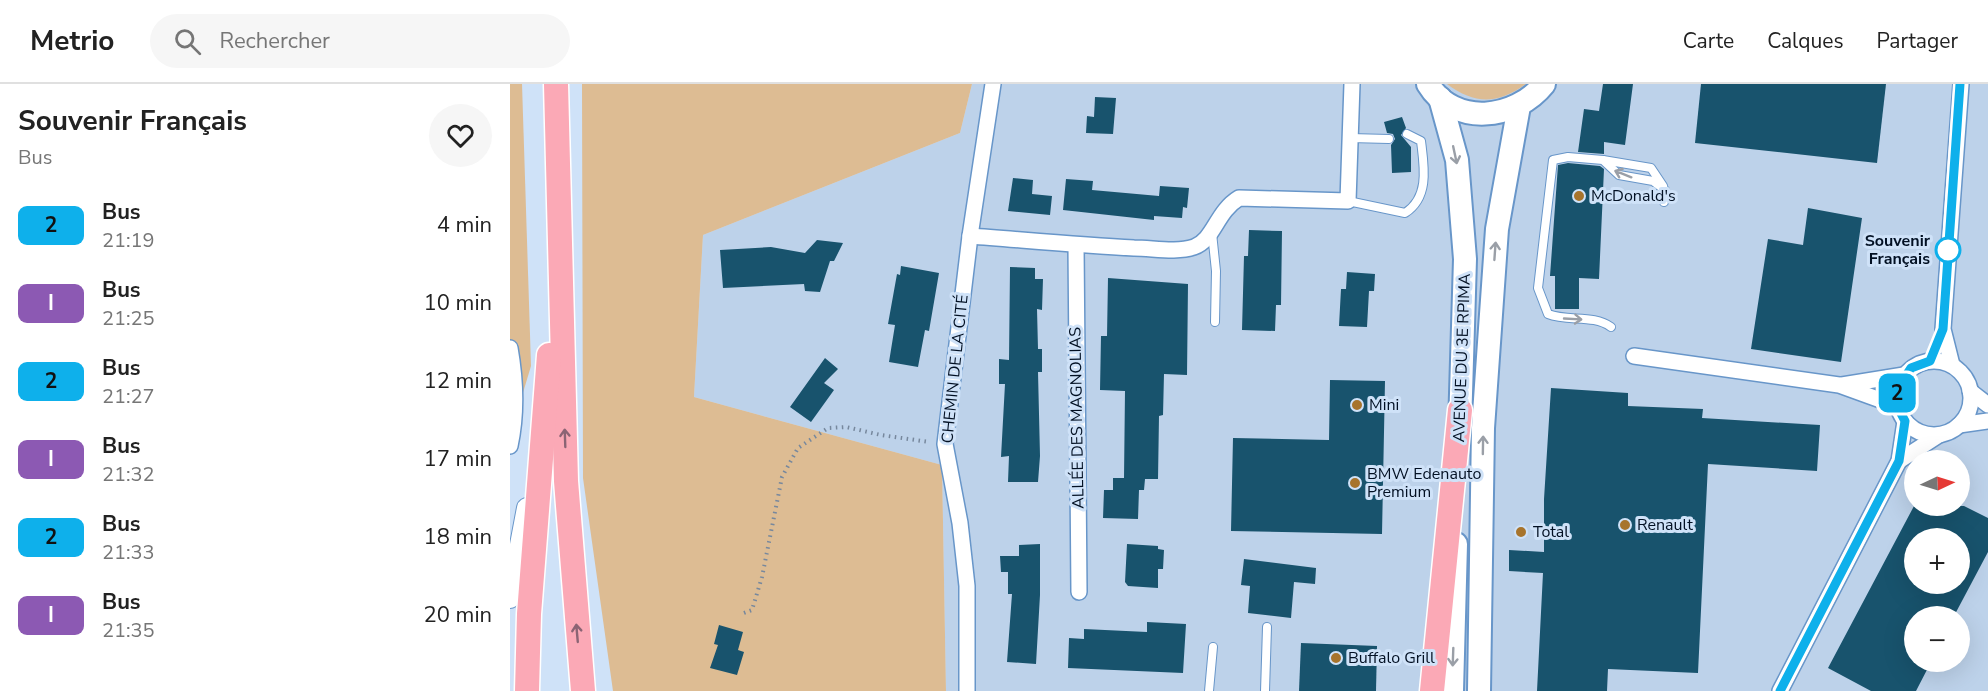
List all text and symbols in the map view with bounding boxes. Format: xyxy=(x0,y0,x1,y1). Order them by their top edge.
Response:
search box xyxy=(150,14,570,68)
text: Metrio xyxy=(30,22,114,60)
icon: search xyxy=(171,25,204,58)
text: Rechercher xyxy=(219,26,330,56)
text: Carte xyxy=(1683,27,1734,55)
text: Calques xyxy=(1767,27,1844,55)
text: Partager xyxy=(1877,27,1958,55)
text: Souvenir Français xyxy=(18,102,247,140)
button: heart xyxy=(429,104,492,167)
text: Bus xyxy=(18,144,52,171)
one-way arrow xyxy=(1449,145,1461,164)
one-way arrow xyxy=(1615,167,1633,178)
place label: McDonald's xyxy=(1591,185,1676,207)
marker: McDonald's xyxy=(1572,189,1586,203)
text: Bus xyxy=(102,197,141,227)
text: 4 min xyxy=(437,210,492,240)
text: 2 xyxy=(45,211,57,239)
text: 21:19 xyxy=(102,227,155,254)
place label: Souvenir Français xyxy=(1865,230,1931,270)
marker: Souvenir Français xyxy=(1935,237,1961,263)
one-way arrow xyxy=(1490,241,1501,261)
street label: AVENUE DU 3E RPIMA xyxy=(1448,273,1476,443)
text: Bus xyxy=(102,275,141,305)
text: 10 min xyxy=(424,288,492,318)
text: I xyxy=(48,289,54,317)
street label: CHEMIN DE LA CITÉ xyxy=(936,294,974,444)
text: 21:25 xyxy=(102,305,155,332)
one-way arrow xyxy=(1562,313,1582,324)
street label: ALLÉE DES MAGNOLIAS xyxy=(1064,327,1090,509)
text: Bus xyxy=(102,353,141,383)
text: 12 min xyxy=(424,366,492,396)
text: 2 xyxy=(45,367,57,395)
line badge: 2 xyxy=(1878,374,1916,412)
text: 2 xyxy=(1891,379,1903,407)
text: 21:27 xyxy=(102,383,155,410)
place label: Mini xyxy=(1369,394,1399,416)
marker: Mini xyxy=(1350,398,1364,412)
one-way arrow xyxy=(559,429,570,449)
text: Bus xyxy=(102,431,141,461)
one-way arrow xyxy=(1477,436,1489,456)
text: 17 min xyxy=(424,444,492,474)
text: I xyxy=(48,445,54,473)
north arrow xyxy=(1904,450,1970,516)
map controls xyxy=(1904,450,1970,672)
text: 21:32 xyxy=(102,461,155,488)
place label: BMW Edenauto Premium xyxy=(1367,463,1481,503)
marker: BMW Edenauto Premium xyxy=(1348,476,1362,490)
text: Bus xyxy=(102,509,141,539)
place label: Renault xyxy=(1637,514,1693,536)
marker: Renault xyxy=(1618,518,1632,532)
place label: Total xyxy=(1533,521,1569,543)
text: 18 min xyxy=(424,522,492,552)
text: 2 xyxy=(45,523,57,551)
marker: Total xyxy=(1514,525,1528,539)
button: + xyxy=(1904,528,1970,594)
text: 21:33 xyxy=(102,539,155,566)
text: Bus xyxy=(102,587,141,617)
text: 20 min xyxy=(424,600,492,630)
text: I xyxy=(48,601,54,629)
button: − xyxy=(1904,606,1970,672)
text: 21:35 xyxy=(102,617,155,644)
one-way arrow xyxy=(571,623,582,643)
place label: Buffalo Grill xyxy=(1348,647,1435,669)
one-way arrow xyxy=(1448,647,1459,667)
marker: Buffalo Grill xyxy=(1329,651,1343,665)

